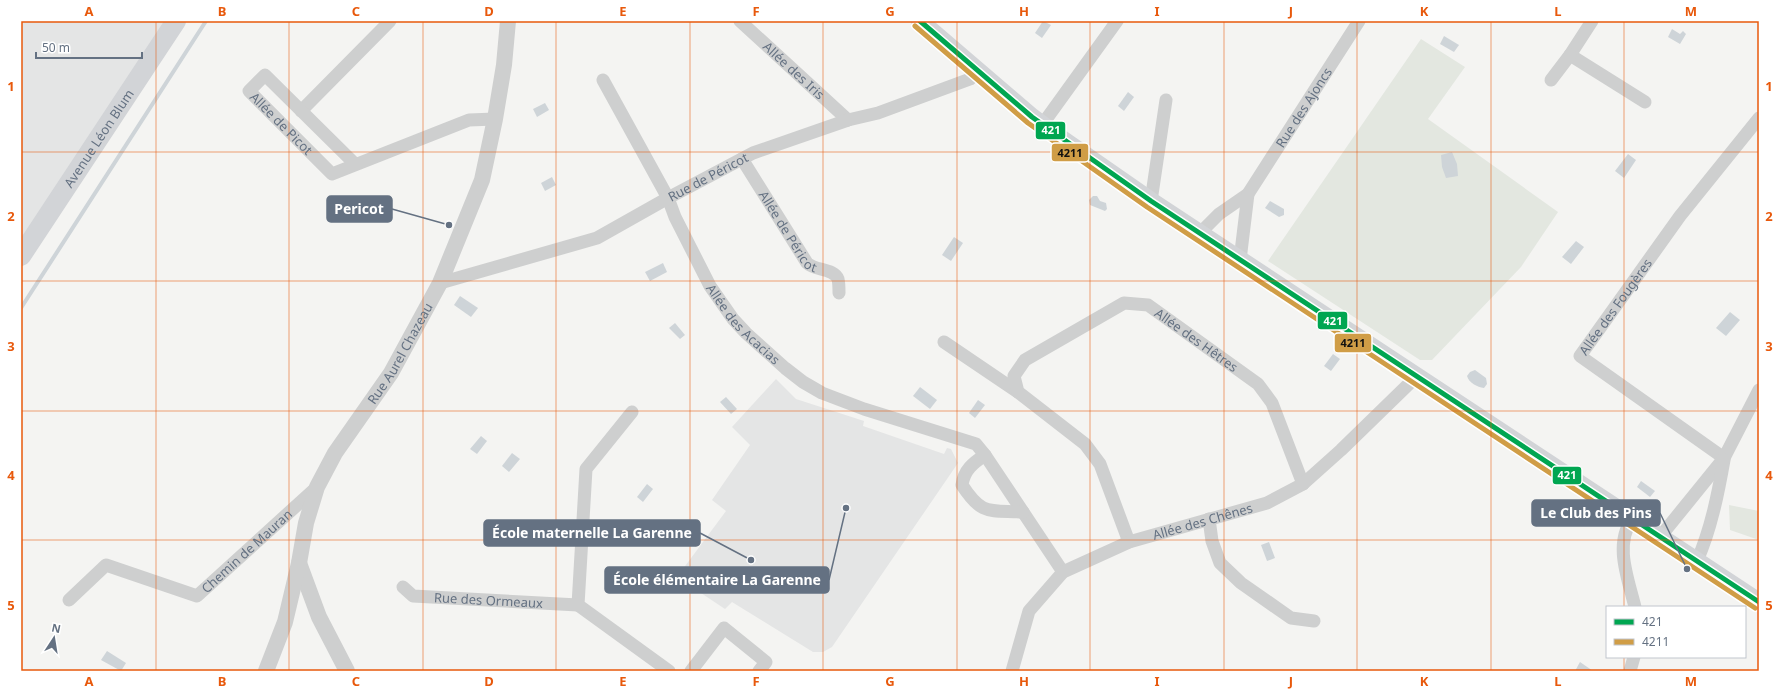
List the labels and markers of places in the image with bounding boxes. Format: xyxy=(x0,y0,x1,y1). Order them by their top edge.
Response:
callout: Pericot xyxy=(327,196,392,222)
callout: Le Club des Pins xyxy=(1532,500,1660,526)
callout: École maternelle La Garenne xyxy=(484,520,700,546)
callout: École élémentaire La Garenne xyxy=(605,567,829,593)

